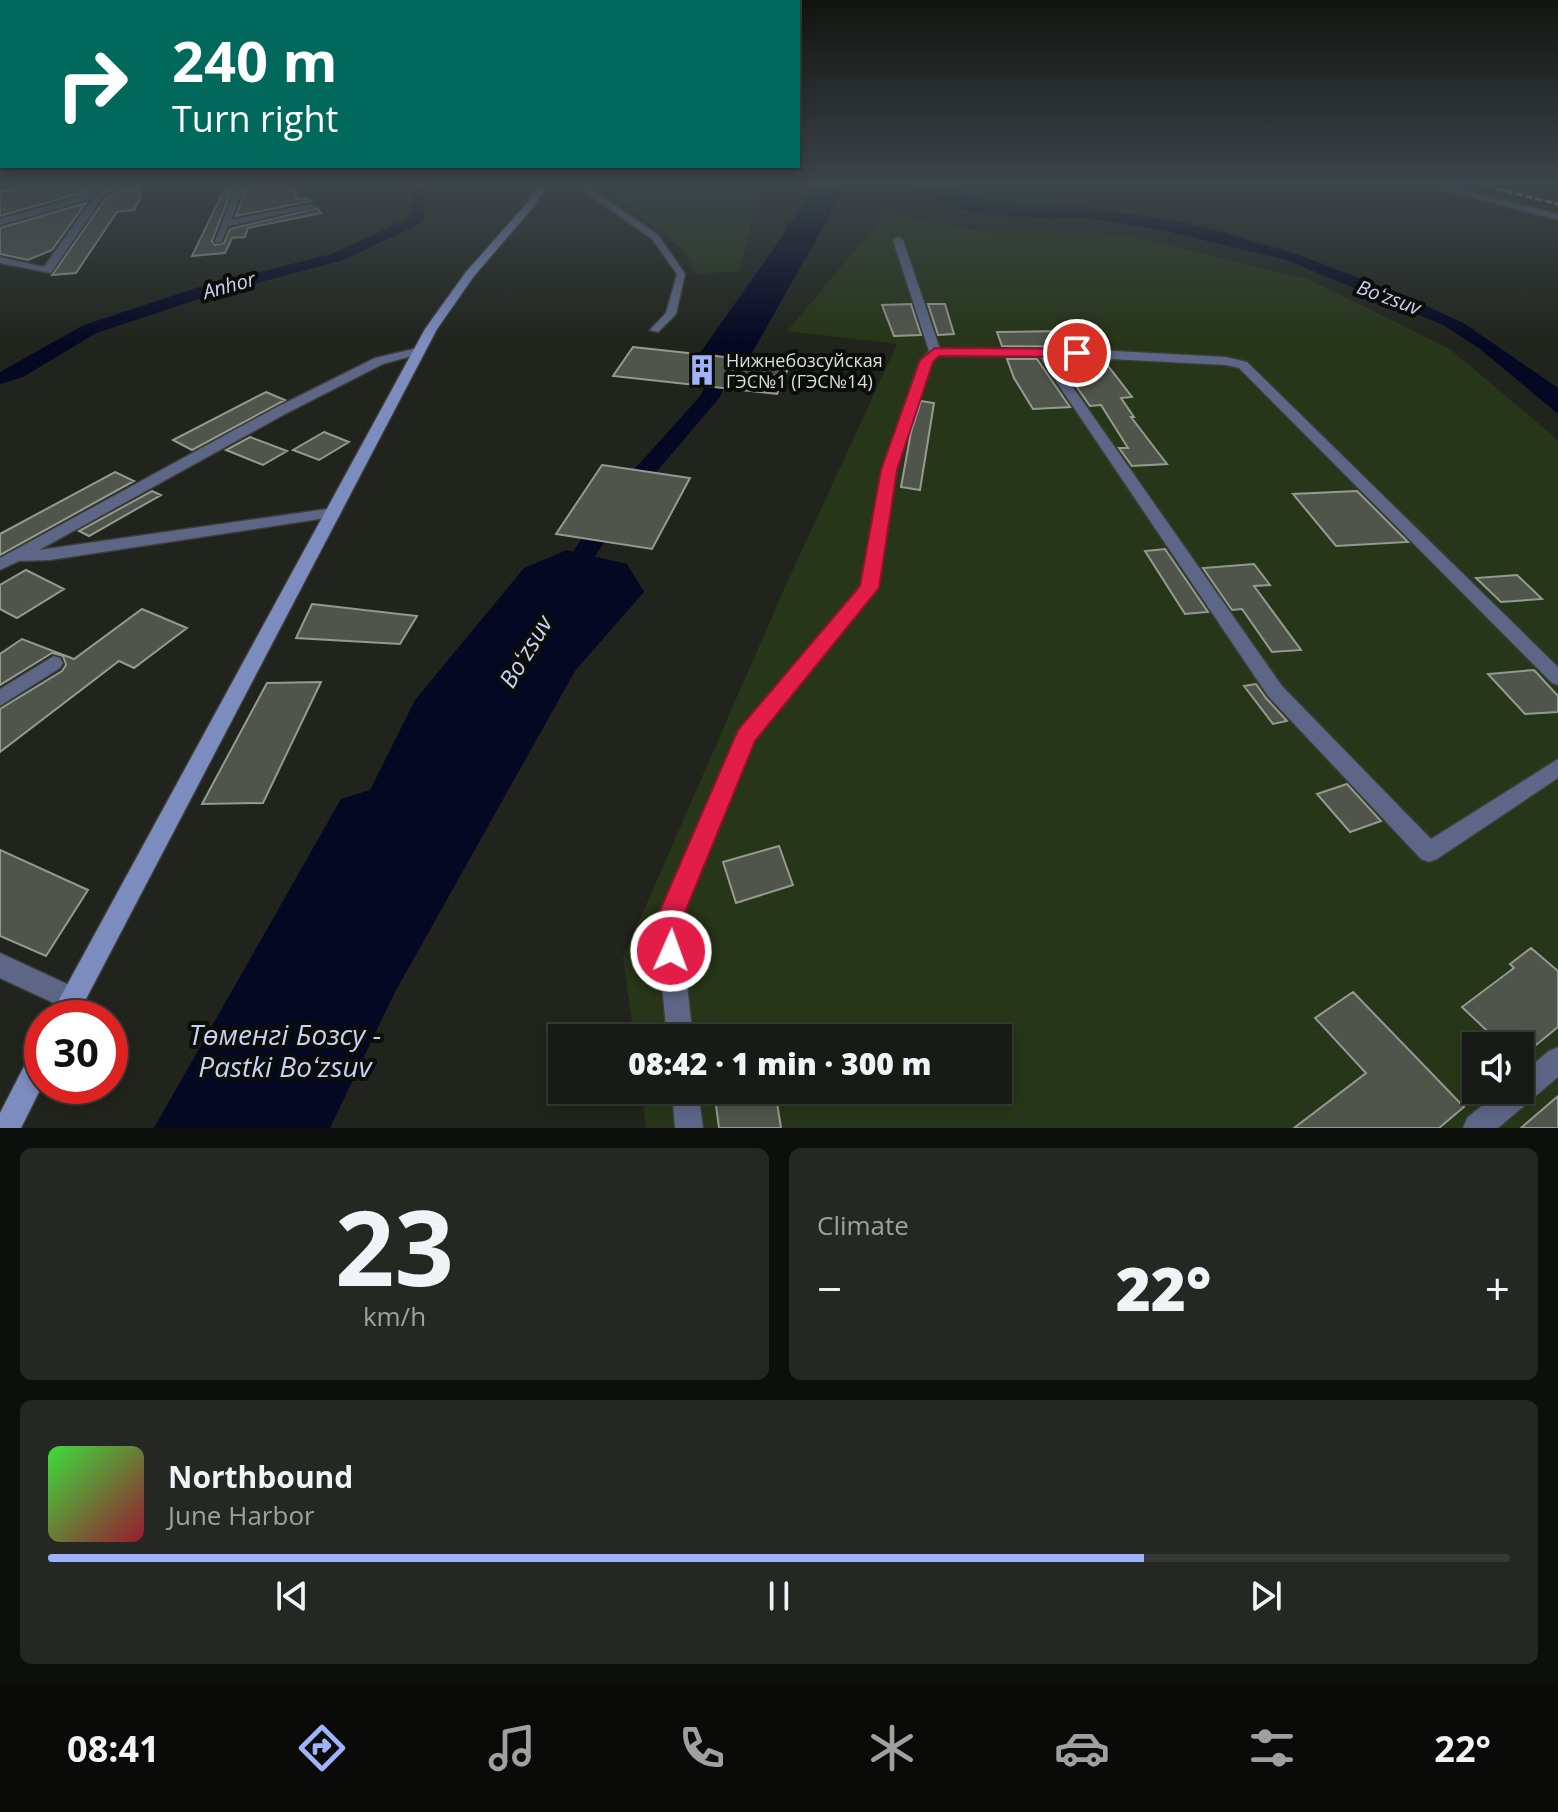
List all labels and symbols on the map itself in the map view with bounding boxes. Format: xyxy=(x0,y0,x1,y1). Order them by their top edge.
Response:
water label: Anhor xyxy=(198,265,259,305)
water label: Boʻzsuv xyxy=(1353,273,1426,322)
pin xyxy=(1043,319,1111,387)
place label: Нижнебозсуйская ГЭС№1 (ГЭС№14) xyxy=(726,348,883,393)
building icon: Нижнебозсуйская ГЭС№1 (ГЭС№14) xyxy=(685,353,719,387)
water label: Boʻzsuv xyxy=(490,607,561,693)
position arrow xyxy=(629,909,713,993)
speed limit sign: 30 xyxy=(24,1000,128,1104)
water label: Төменгі Бозсу - Pastki Boʻzsuv xyxy=(189,1015,381,1085)

